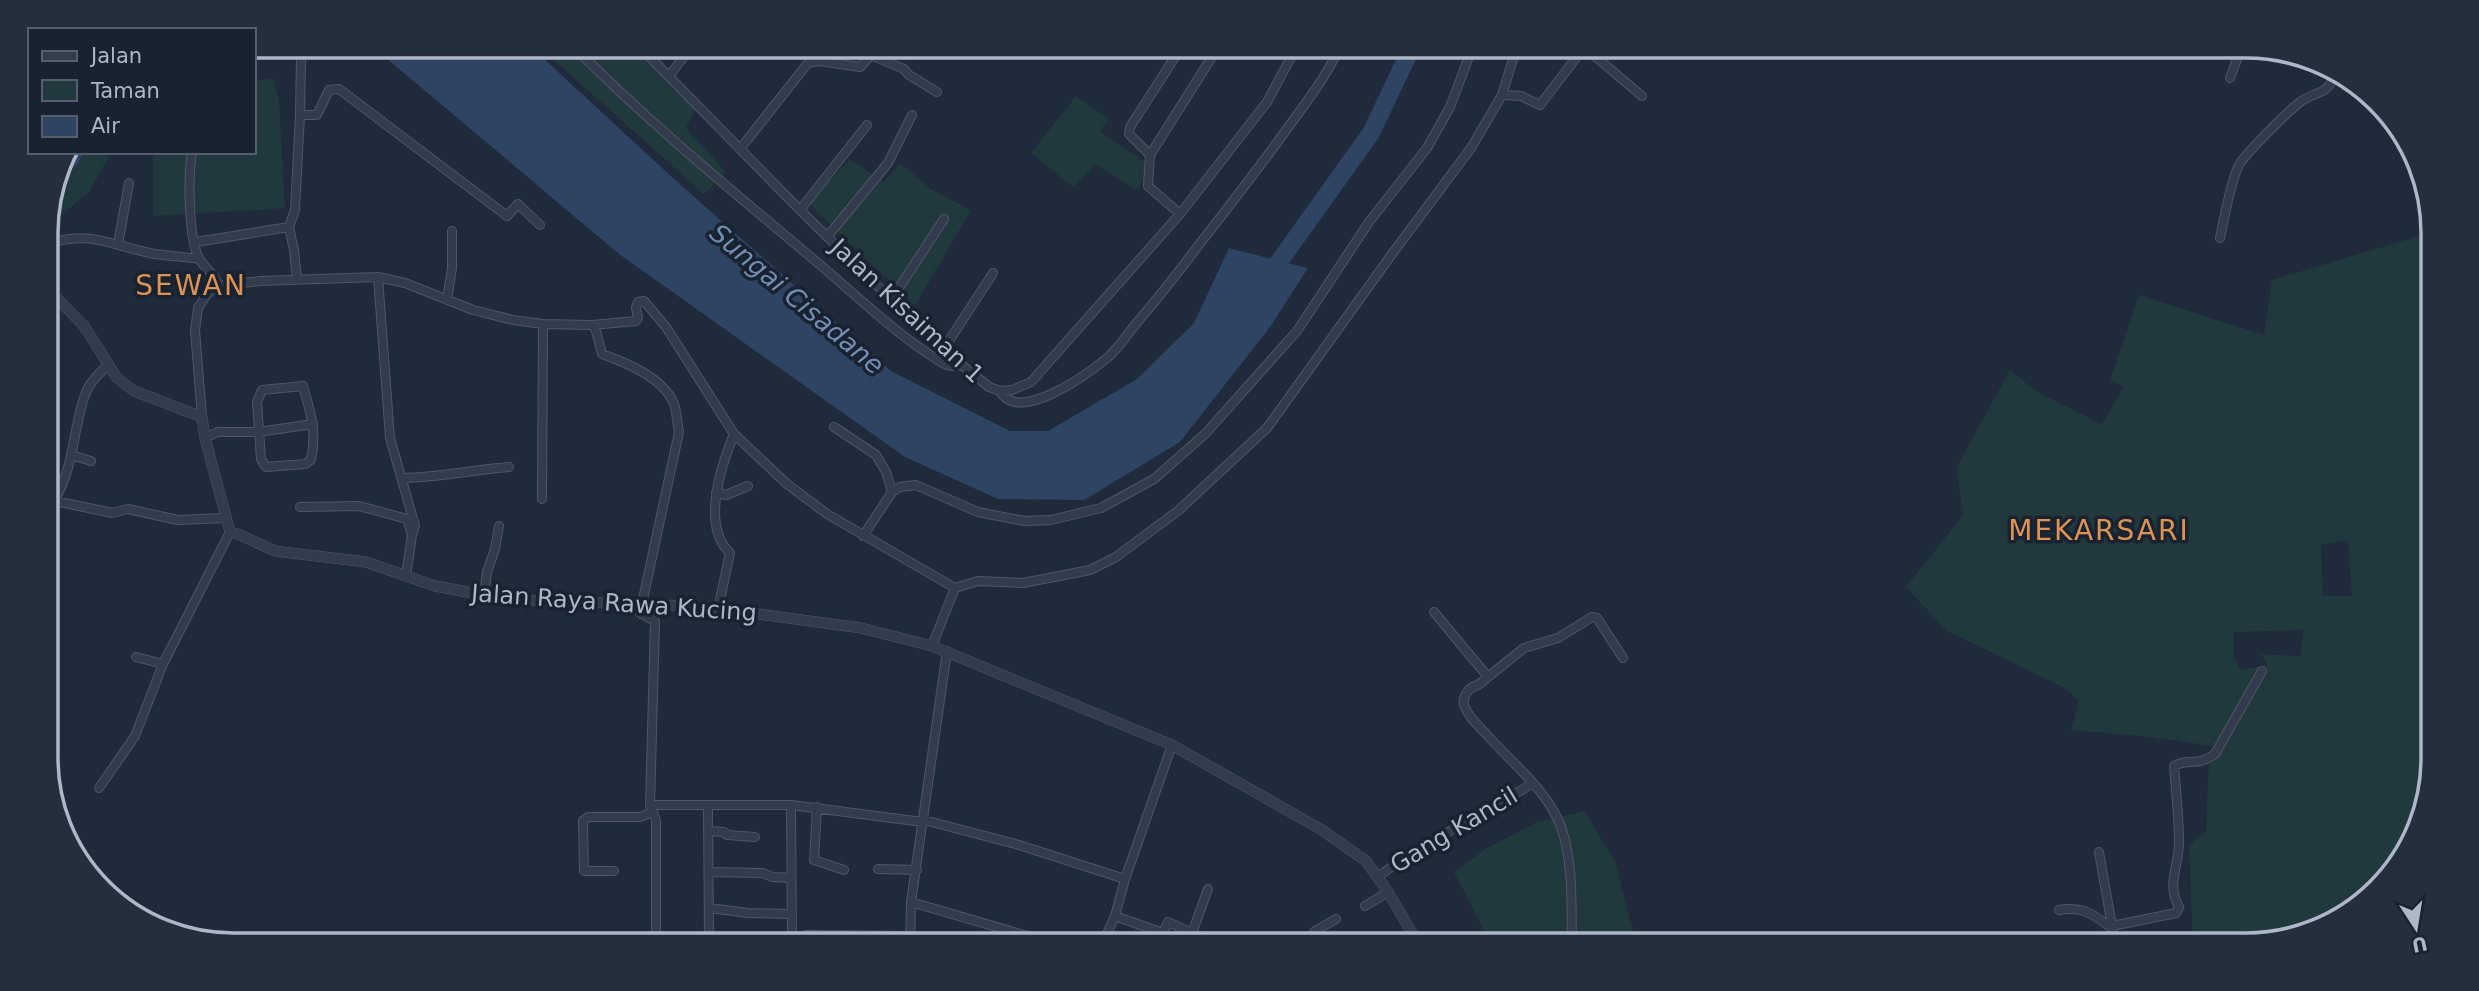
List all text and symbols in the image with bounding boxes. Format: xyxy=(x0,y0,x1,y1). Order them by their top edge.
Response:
legend xyxy=(28,28,256,154)
text: Jalan xyxy=(89,44,142,68)
text: Taman xyxy=(90,79,160,103)
text: Air xyxy=(91,114,120,138)
water label: Sungai Cisadane xyxy=(704,218,890,380)
street label: Jalan Kisaiman 1 xyxy=(823,232,989,389)
district label: SEWAN xyxy=(135,269,247,302)
district label: MEKARSARI xyxy=(2008,514,2190,547)
street label: Jalan Raya Rawa Kucing xyxy=(468,579,758,627)
street label: Gang Kancil xyxy=(1385,781,1523,879)
north arrow xyxy=(2381,893,2451,963)
text: U xyxy=(2410,932,2429,957)

